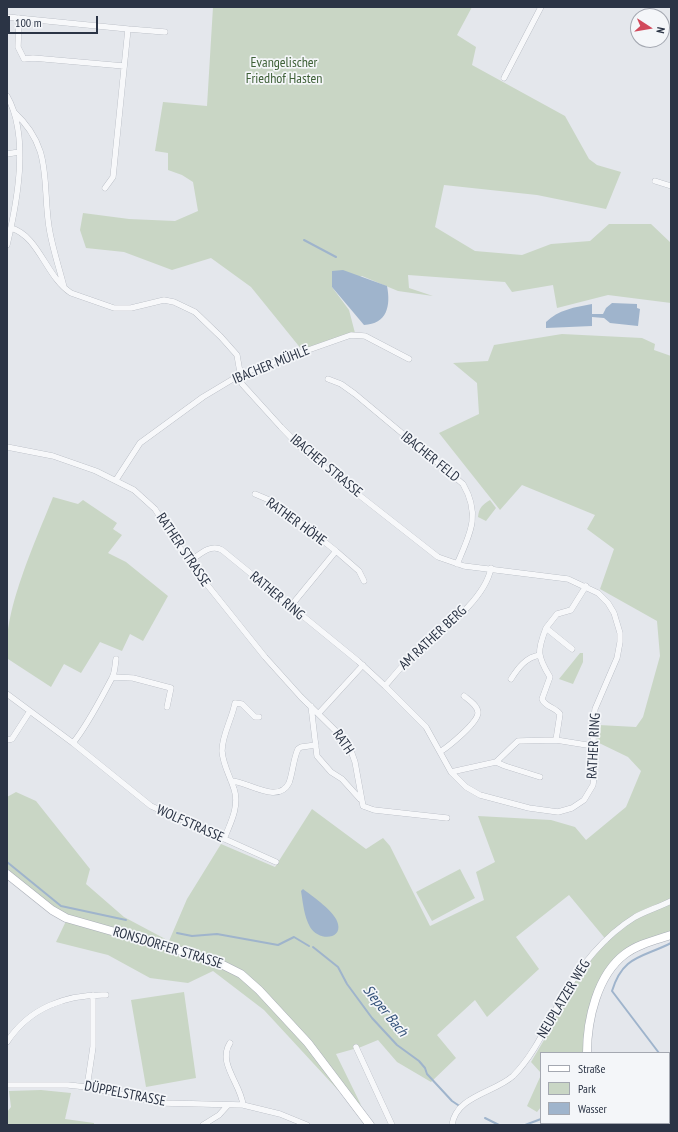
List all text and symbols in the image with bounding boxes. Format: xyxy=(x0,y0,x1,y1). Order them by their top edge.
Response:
scale bar xyxy=(10,8,100,34)
north arrow xyxy=(630,8,670,48)
text: 100 m xyxy=(15,15,42,30)
text: N xyxy=(653,26,668,35)
park label: Evangelischer Friedhof Hasten xyxy=(246,55,322,88)
street label: IBACHER MÜHLE xyxy=(230,342,312,388)
street label: IBACHER FELD xyxy=(397,428,463,486)
street label: IBACHER STRASSE xyxy=(286,431,366,501)
street label: RATHER HÖHE xyxy=(263,495,329,549)
street label: RATHER STRASSE xyxy=(152,510,214,590)
street label: RATHER RING xyxy=(246,568,308,624)
street label: AM RATHER BERG xyxy=(396,603,470,673)
street label: RATHER RING xyxy=(584,713,604,779)
street label: RATH xyxy=(329,727,357,757)
street label: WOLFSTRASSE xyxy=(154,802,226,846)
street label: RONSDORFER STRASSE xyxy=(111,923,225,973)
street label: NEUPLATZER WEG xyxy=(534,957,594,1041)
water label: Sieper Bach xyxy=(359,982,411,1040)
legend xyxy=(540,1052,670,1124)
text: Straße xyxy=(578,1061,605,1076)
street label: DÜPPELSTRASSE xyxy=(83,1078,167,1110)
text: Park xyxy=(578,1081,596,1096)
text: Wasser xyxy=(578,1101,607,1116)

